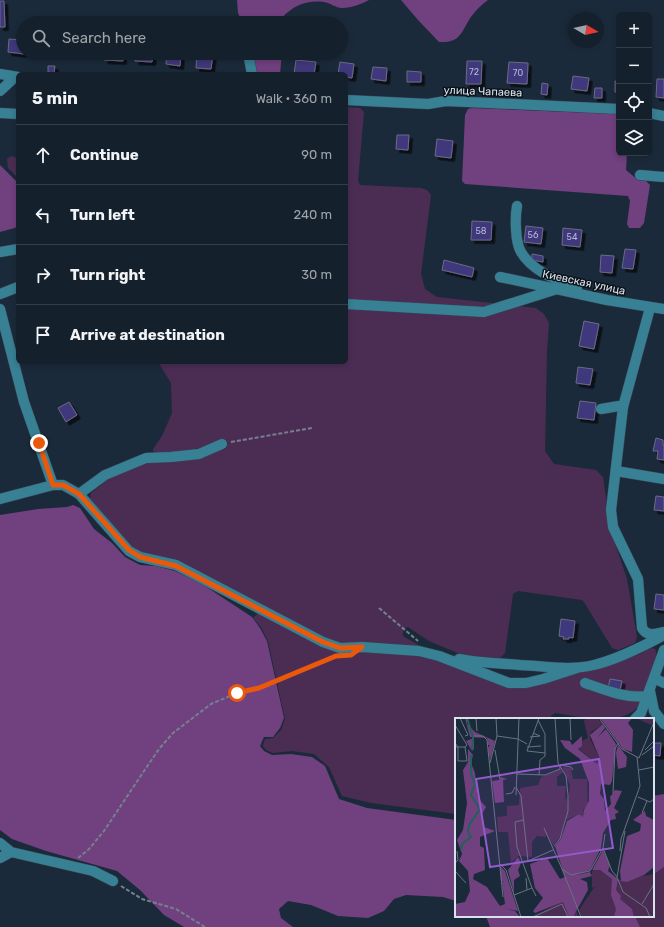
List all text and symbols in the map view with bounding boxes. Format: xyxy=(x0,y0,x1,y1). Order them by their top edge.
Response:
north arrow xyxy=(568,12,604,48)
map controls xyxy=(616,12,652,156)
button: + xyxy=(616,12,652,48)
search box xyxy=(16,16,348,60)
icon: search xyxy=(30,27,52,49)
text: Search here xyxy=(62,29,146,47)
button: − xyxy=(616,48,652,84)
house number: 72 xyxy=(469,67,479,77)
house number: 70 xyxy=(513,68,523,78)
street label: улица Чапаева xyxy=(443,84,522,99)
button: locate xyxy=(616,84,652,120)
text: 5 min xyxy=(32,88,78,108)
text: Walk · 360 m xyxy=(256,91,332,106)
button: layers xyxy=(616,120,652,156)
icon: ahead xyxy=(32,144,54,166)
text: Continue xyxy=(70,146,139,164)
text: 90 m xyxy=(301,147,332,162)
icon: left xyxy=(32,204,54,226)
text: Turn left xyxy=(70,206,135,224)
text: 240 m xyxy=(293,207,332,222)
house number: 58 xyxy=(475,226,487,236)
house number: 56 xyxy=(528,230,539,240)
house number: 54 xyxy=(567,232,578,242)
icon: right xyxy=(32,264,54,286)
text: Turn right xyxy=(70,266,145,284)
text: 30 m xyxy=(301,267,332,282)
street label: Киевская улица xyxy=(541,267,627,298)
icon: arrive xyxy=(32,324,54,346)
text: Arrive at destination xyxy=(70,326,225,344)
route end xyxy=(30,434,48,452)
route start xyxy=(228,684,246,702)
inset map xyxy=(455,718,654,917)

